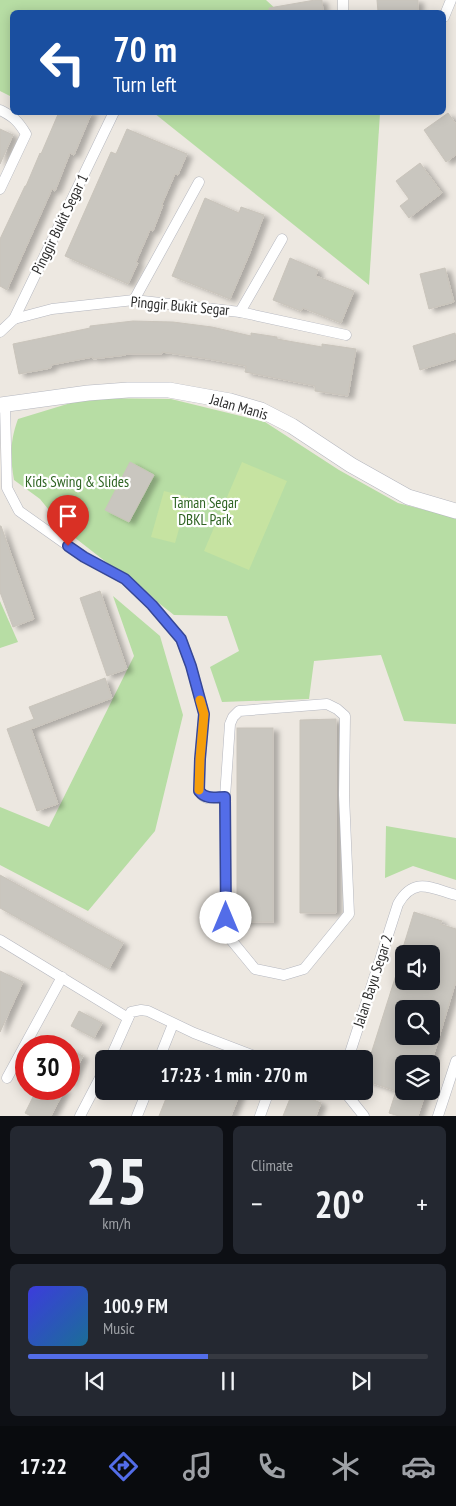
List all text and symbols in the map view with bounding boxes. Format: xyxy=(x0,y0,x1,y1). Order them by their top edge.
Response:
text: 70 m xyxy=(113,26,177,72)
icon: left xyxy=(30,30,95,95)
text: Turn left xyxy=(113,70,177,98)
street label: Pinggir Bukit Segar 1 xyxy=(27,171,92,277)
street label: Pinggir Bukit Segar xyxy=(130,292,231,319)
street label: Jalan Manis xyxy=(207,389,270,424)
park label: Kids Swing & Slides xyxy=(25,472,129,491)
park label: Taman Segar DBKL Park xyxy=(172,493,239,529)
pin xyxy=(47,495,89,546)
icon: arrive xyxy=(54,502,82,530)
position arrow xyxy=(199,891,251,943)
street label: Jalan Bayu Segar 2 xyxy=(348,932,396,1031)
map controls xyxy=(395,945,440,1100)
button: sound xyxy=(395,945,440,990)
button: search xyxy=(395,1000,440,1045)
speed limit sign: 30 xyxy=(15,1035,80,1100)
button: layers xyxy=(395,1055,440,1100)
text: 17:23 · 1 min · 270 m xyxy=(161,1063,307,1087)
text: 25 xyxy=(85,1138,148,1222)
text: Climate xyxy=(251,1155,293,1175)
text: 20° xyxy=(314,1179,365,1228)
text: − xyxy=(251,1185,263,1222)
text: + xyxy=(416,1185,428,1222)
text: km/h xyxy=(102,1213,131,1233)
text: 100.9 FM xyxy=(103,1294,168,1318)
text: Music xyxy=(103,1318,135,1338)
icon: previous xyxy=(81,1367,109,1395)
icon: pause xyxy=(214,1367,242,1395)
icon: next xyxy=(347,1367,375,1395)
icon: directions xyxy=(106,1449,141,1484)
icon: music xyxy=(180,1449,215,1484)
icon: phone xyxy=(254,1449,289,1484)
icon: climate xyxy=(328,1449,363,1484)
icon: car xyxy=(401,1449,436,1484)
text: 17:22 xyxy=(19,1452,67,1480)

